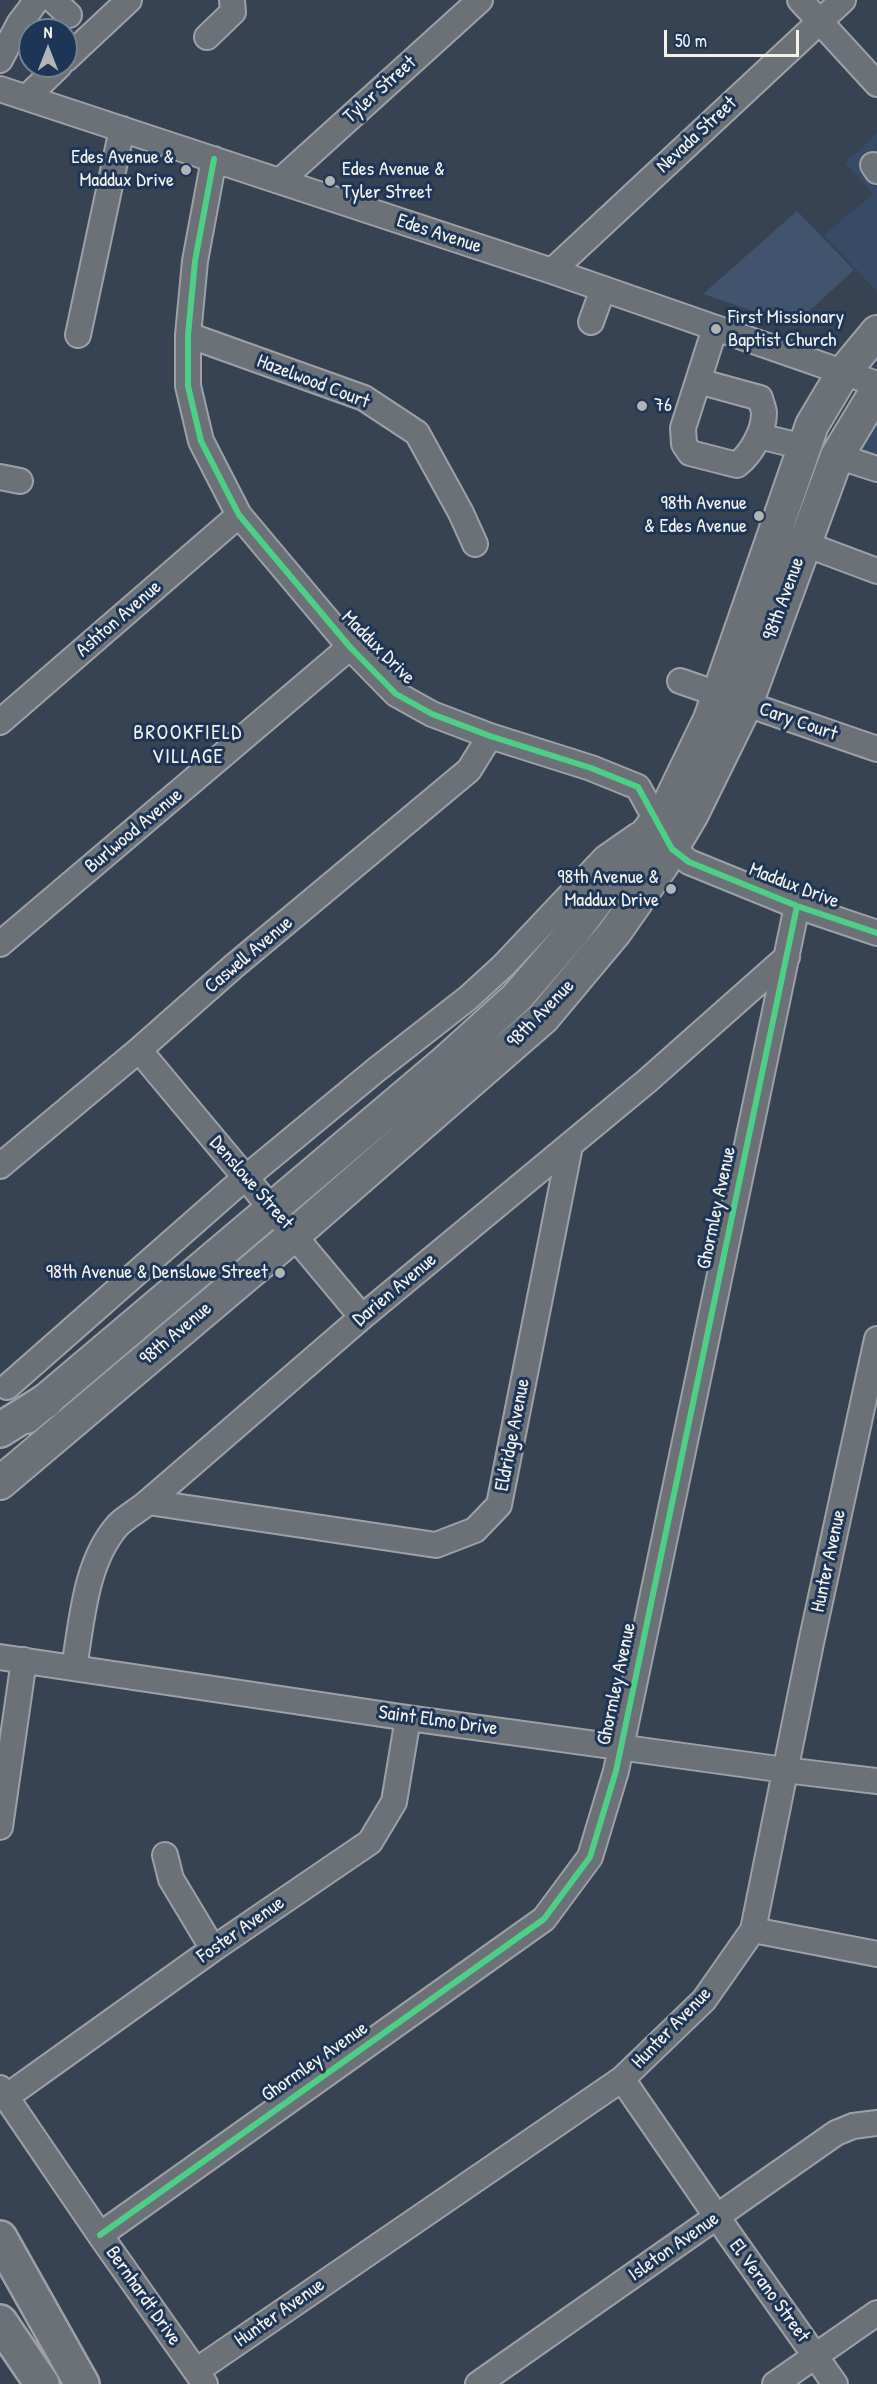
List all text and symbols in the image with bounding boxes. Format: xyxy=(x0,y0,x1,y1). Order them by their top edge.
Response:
north arrow xyxy=(18,18,78,78)
scale bar xyxy=(667,18,802,56)
text: N xyxy=(44,21,52,43)
text: 50 m xyxy=(675,28,707,53)
street label: Tyler Street xyxy=(339,51,421,129)
street label: Nevada Street xyxy=(652,92,742,178)
place label: Edes Avenue & Maddux Drive xyxy=(71,146,174,193)
place label: Edes Avenue & Tyler Street xyxy=(342,158,445,205)
marker: Edes Avenue & Maddux Drive xyxy=(179,163,193,177)
marker: Edes Avenue & Tyler Street xyxy=(323,174,337,188)
street label: Edes Avenue xyxy=(394,209,484,259)
place label: First Missionary Baptist Church xyxy=(728,306,844,353)
marker: First Missionary Baptist Church xyxy=(709,322,723,336)
street label: Hazelwood Court xyxy=(253,350,373,414)
place label: 76 xyxy=(654,394,672,418)
marker: 76 xyxy=(635,399,649,413)
place label: 98th Avenue & Edes Avenue xyxy=(644,492,747,539)
marker: 98th Avenue & Edes Avenue xyxy=(752,509,766,523)
street label: 98th Avenue xyxy=(758,554,810,644)
street label: Ashton Avenue xyxy=(71,575,167,663)
street label: Maddux Drive xyxy=(336,606,420,690)
street label: Cary Court xyxy=(756,697,840,747)
district label: BROOKFIELD VILLAGE xyxy=(133,720,243,770)
street label: Burlwood Avenue xyxy=(80,783,188,879)
street label: Maddux Drive xyxy=(746,858,842,914)
place label: 98th Avenue & Maddux Drive xyxy=(557,866,659,913)
marker: 98th Avenue & Maddux Drive xyxy=(664,882,678,896)
street label: Caswell Avenue xyxy=(200,911,298,999)
street label: 98th Avenue xyxy=(502,975,580,1053)
street label: Denslowe Street xyxy=(204,1131,298,1235)
street label: Ghormley Avenue xyxy=(692,1145,742,1271)
street label: Darien Avenue xyxy=(348,1248,442,1332)
place label: 98th Avenue & Denslowe Street xyxy=(46,1261,268,1285)
marker: 98th Avenue & Denslowe Street xyxy=(273,1266,287,1280)
street label: 98th Avenue xyxy=(135,1297,217,1371)
street label: Eldridge Avenue xyxy=(490,1377,536,1493)
street label: Hunter Avenue xyxy=(806,1508,852,1614)
street label: Ghormley Avenue xyxy=(592,1621,642,1747)
street label: Saint Elmo Drive xyxy=(377,1701,499,1741)
street label: Foster Avenue xyxy=(193,1891,289,1969)
street label: Hunter Avenue xyxy=(627,1982,717,2074)
street label: Ghormley Avenue xyxy=(257,2016,373,2108)
street label: Isleton Avenue xyxy=(624,2207,724,2287)
street label: El Verano Street xyxy=(724,2235,814,2347)
street label: Bernhardt Drive xyxy=(100,2242,186,2350)
street label: Hunter Avenue xyxy=(230,2273,330,2353)

